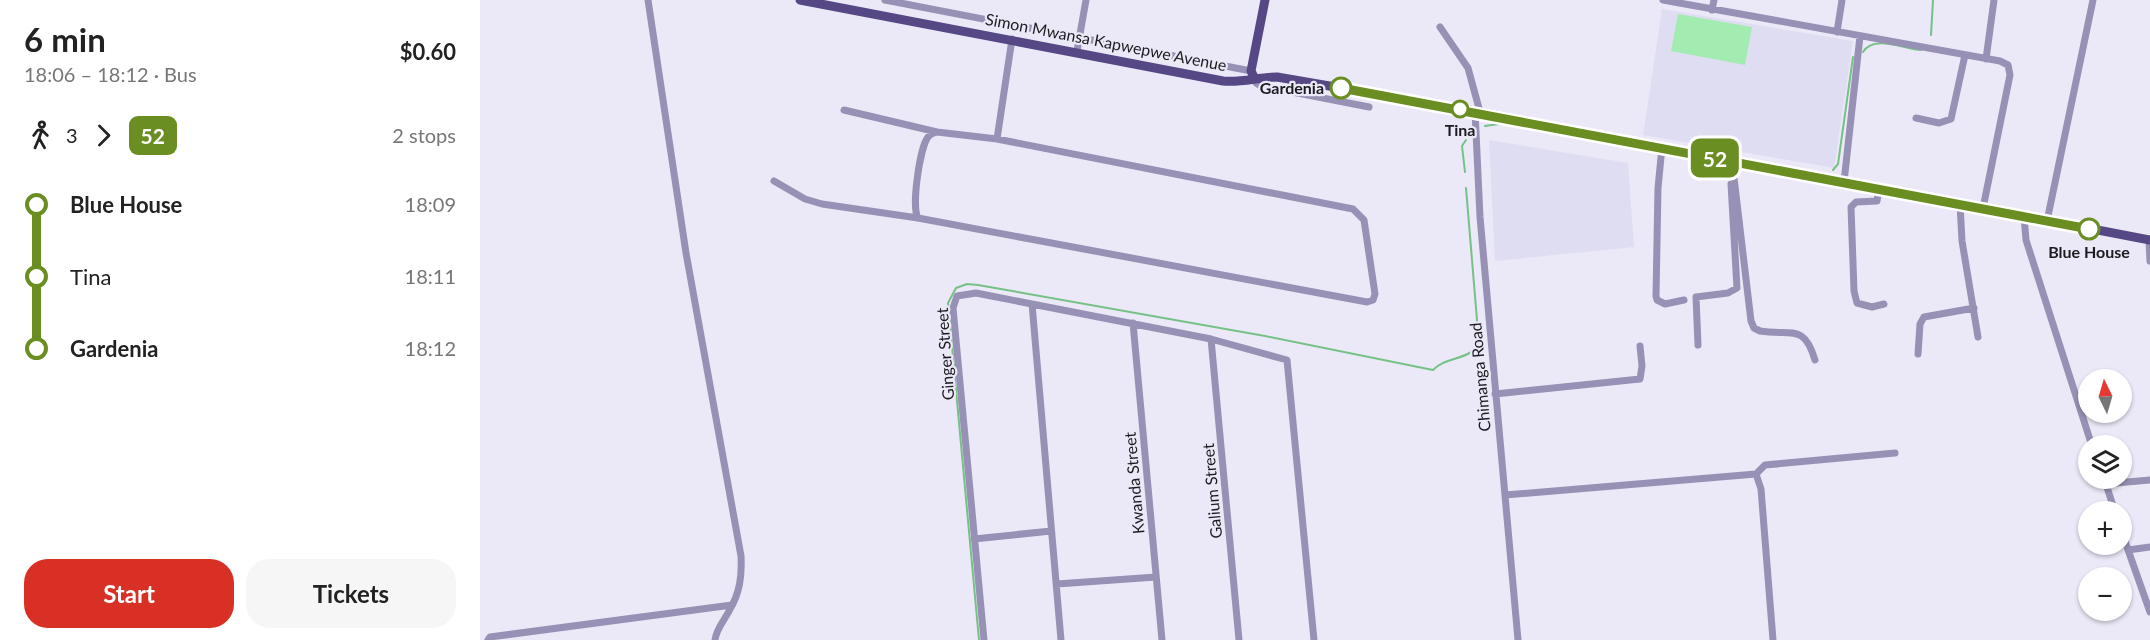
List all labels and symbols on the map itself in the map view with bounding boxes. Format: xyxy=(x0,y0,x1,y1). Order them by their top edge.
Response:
street label: Simon Mwansa Kapwepwe Avenue xyxy=(984,9,1228,74)
marker: Gardenia xyxy=(1330,77,1352,99)
place label: Gardenia xyxy=(1260,78,1324,97)
marker: Tina xyxy=(1451,100,1469,118)
place label: Tina xyxy=(1445,120,1475,139)
line badge: 52 xyxy=(1688,138,1742,178)
marker: Blue House xyxy=(2078,218,2100,240)
place label: Blue House xyxy=(2048,242,2130,261)
street label: Ginger Street xyxy=(932,307,957,401)
street label: Chimanga Road xyxy=(1465,322,1494,432)
north arrow xyxy=(2078,369,2132,423)
street label: Kwanda Street xyxy=(1120,431,1147,535)
street label: Galium Street xyxy=(1198,442,1225,539)

